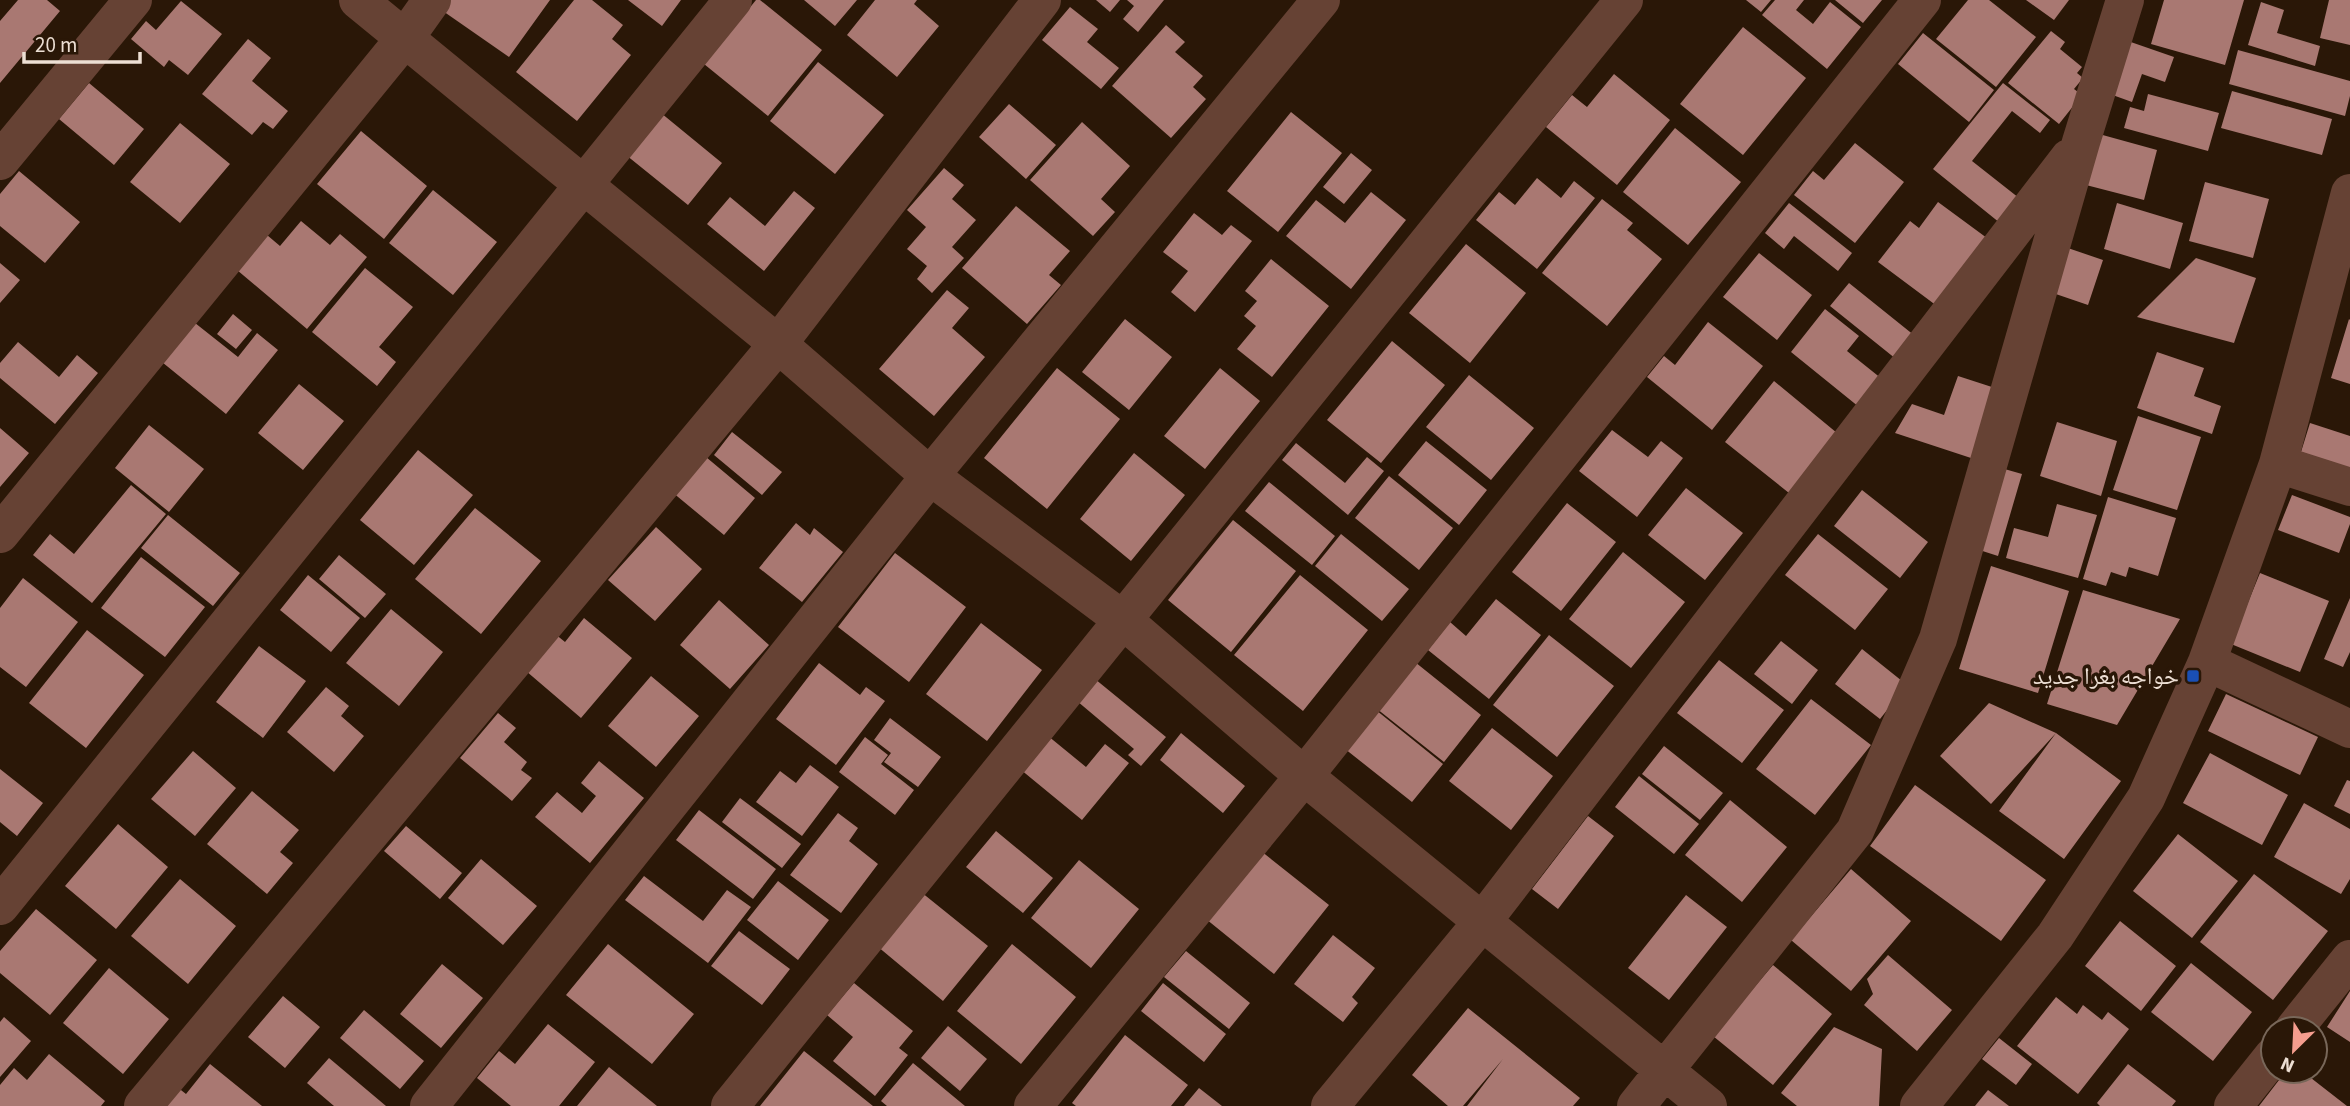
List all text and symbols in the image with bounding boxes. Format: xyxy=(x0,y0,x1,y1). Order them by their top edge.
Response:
scale bar xyxy=(24,21,140,65)
text: 20 m xyxy=(35,30,77,60)
place label: خواجه بغرا جدید xyxy=(2033,659,2179,694)
marker: خواجه بغرا جدید xyxy=(2185,668,2201,684)
north arrow xyxy=(2259,1015,2329,1085)
text: N xyxy=(2276,1049,2299,1079)

